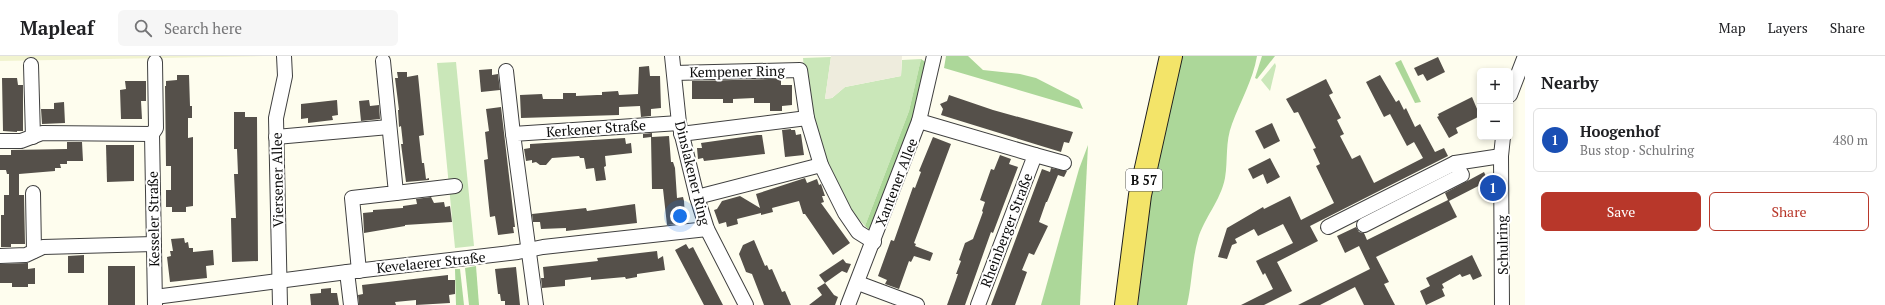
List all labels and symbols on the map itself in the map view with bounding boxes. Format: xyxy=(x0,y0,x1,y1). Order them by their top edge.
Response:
street label: Kempener Ring xyxy=(689,61,785,81)
street label: Kerkener Straße xyxy=(545,115,647,141)
street label: Dinslakener Ring xyxy=(671,119,715,228)
street label: Viersener Allee xyxy=(267,132,287,228)
street label: Xantener Allee xyxy=(870,135,922,229)
road number: B 57 xyxy=(1126,169,1162,191)
street label: Rheinberger Straße xyxy=(975,170,1037,290)
street label: Kesseler Straße xyxy=(143,171,163,267)
pin: 1 xyxy=(1480,173,1506,203)
your location xyxy=(670,206,690,226)
street label: Schulring xyxy=(1492,214,1512,275)
street label: Kevelaerer Straße xyxy=(375,247,487,277)

